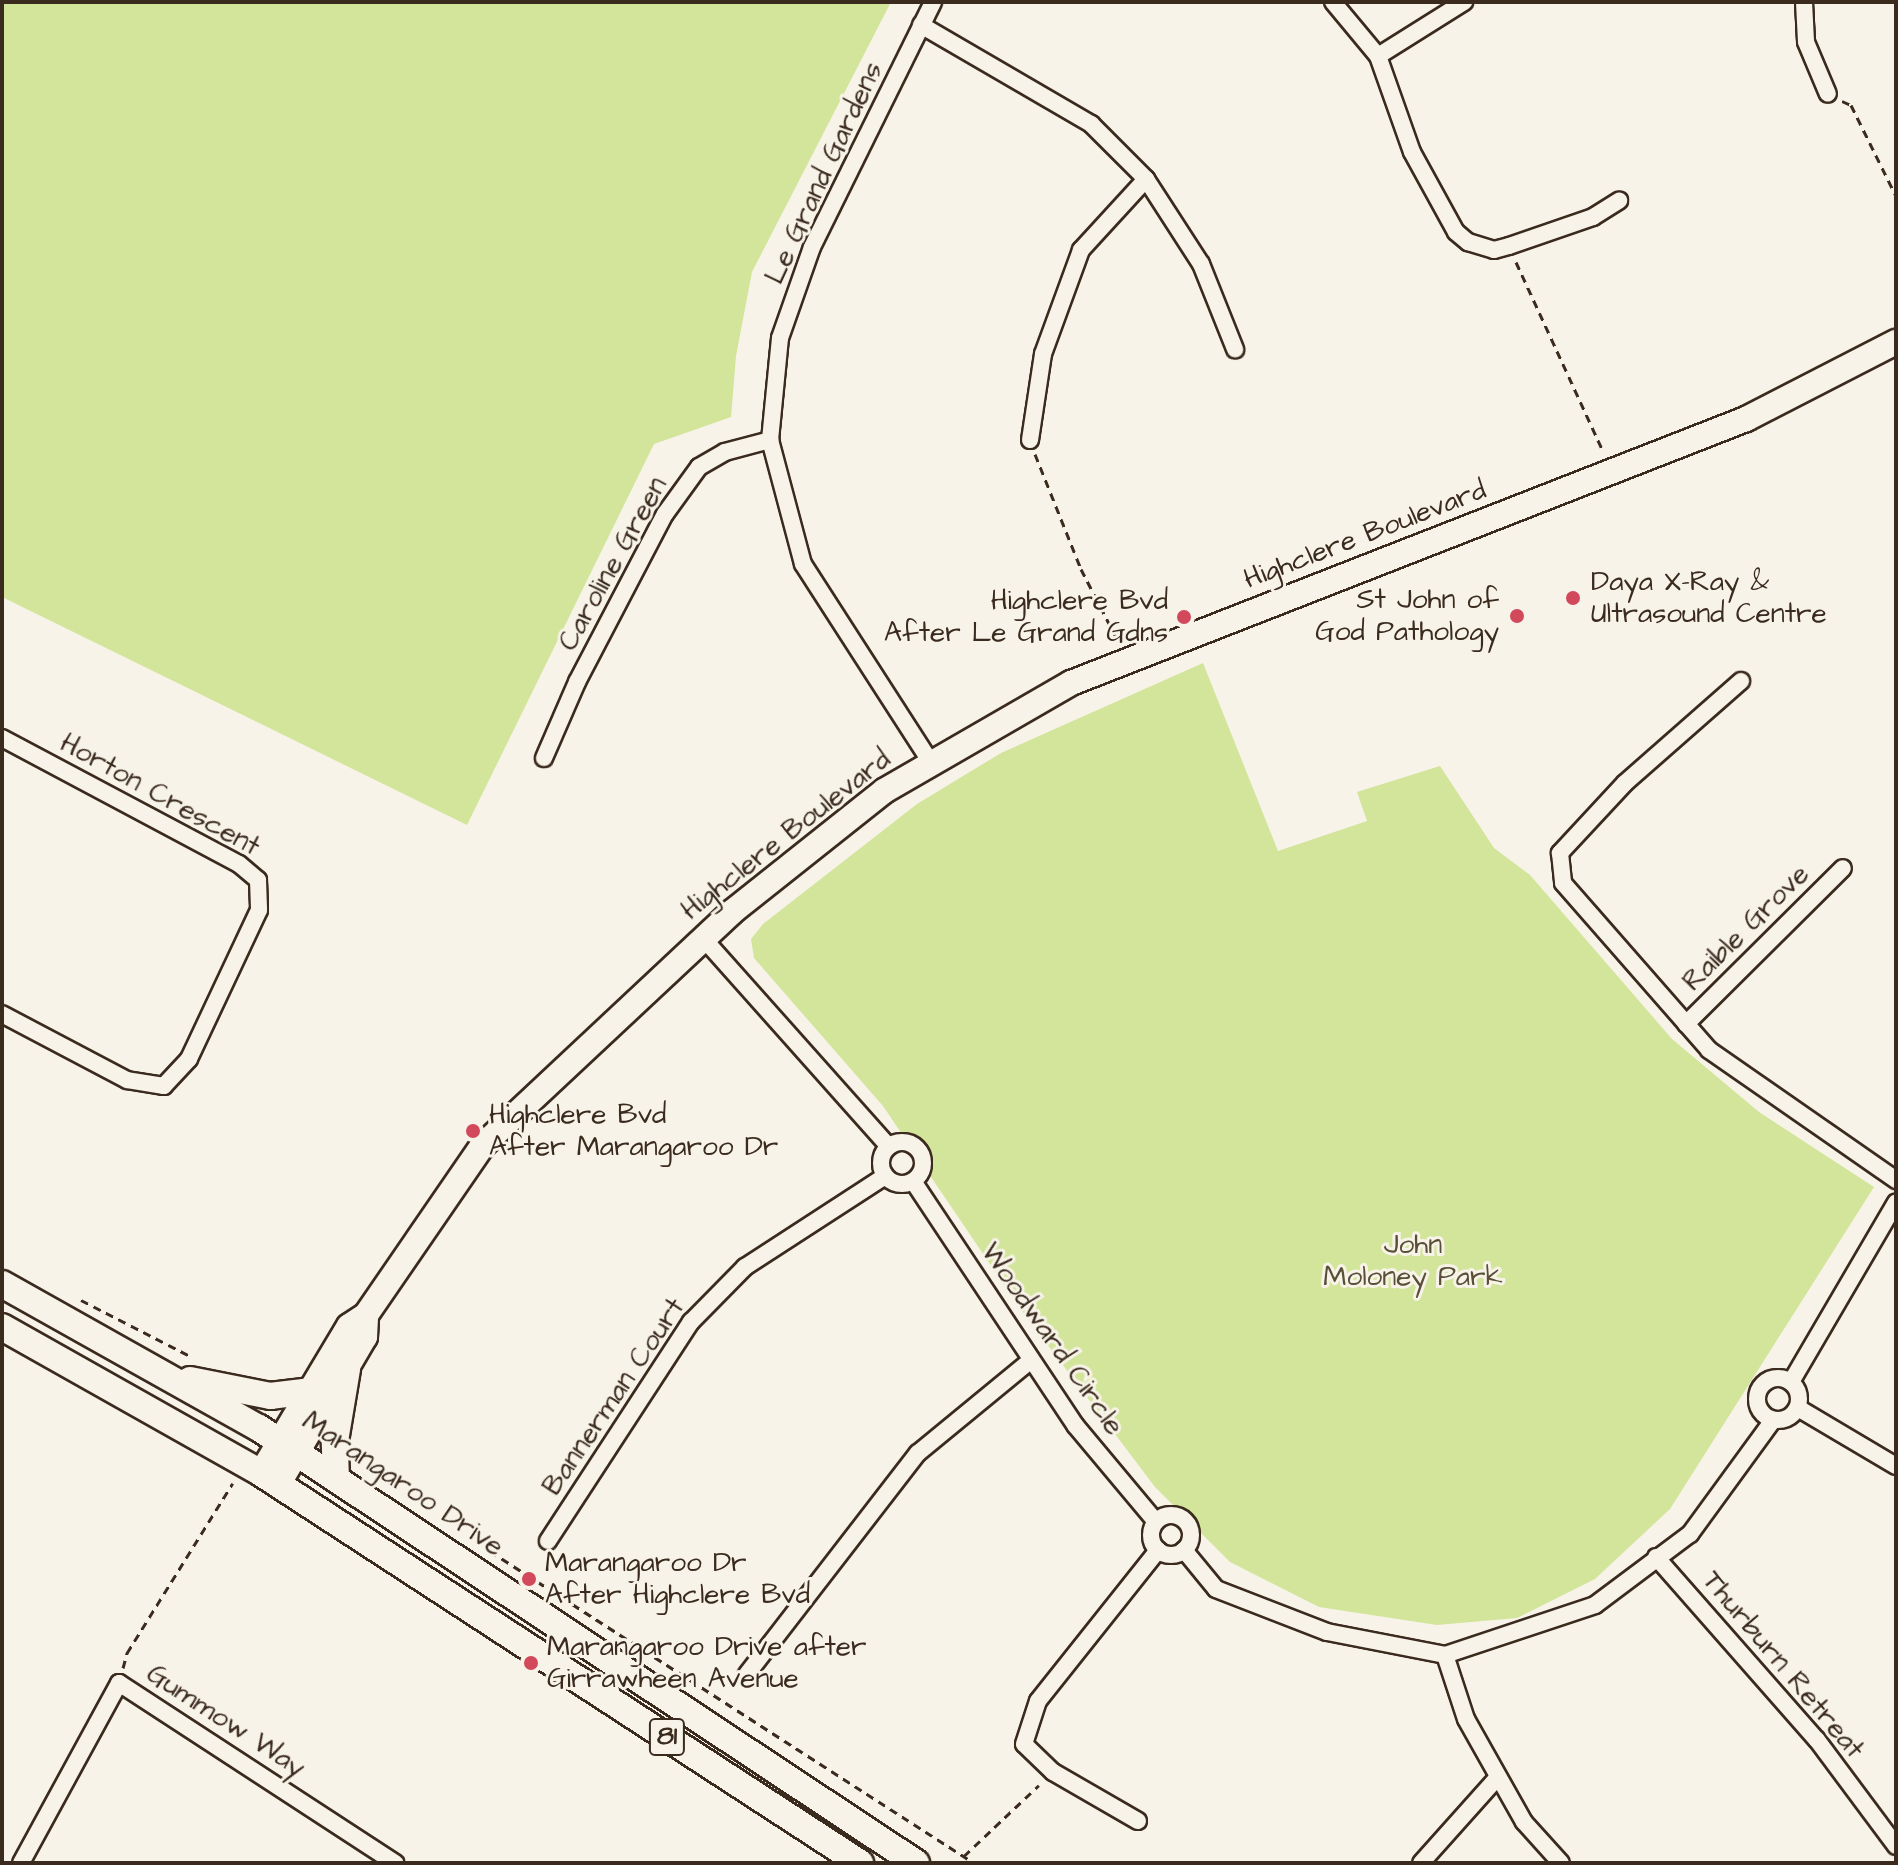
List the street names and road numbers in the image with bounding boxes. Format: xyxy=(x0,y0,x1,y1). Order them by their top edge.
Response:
street label: Le Grand Gardens xyxy=(758,57,890,289)
street label: Caroline Green xyxy=(551,471,675,657)
street label: Highclere Boulevard xyxy=(1239,473,1491,597)
street label: Horton Crescent xyxy=(54,726,266,864)
street label: Highclere Boulevard xyxy=(675,743,897,927)
street label: Raible Grove xyxy=(1676,858,1816,998)
street label: Woodward Circle xyxy=(973,1236,1131,1442)
street label: Bannerman Court xyxy=(536,1292,692,1502)
street label: Marangaroo Drive xyxy=(296,1404,510,1564)
street label: Thurburn Retreat xyxy=(1695,1565,1871,1765)
street label: Gummow Way xyxy=(140,1657,312,1785)
road number: 81 xyxy=(647,1715,687,1759)

